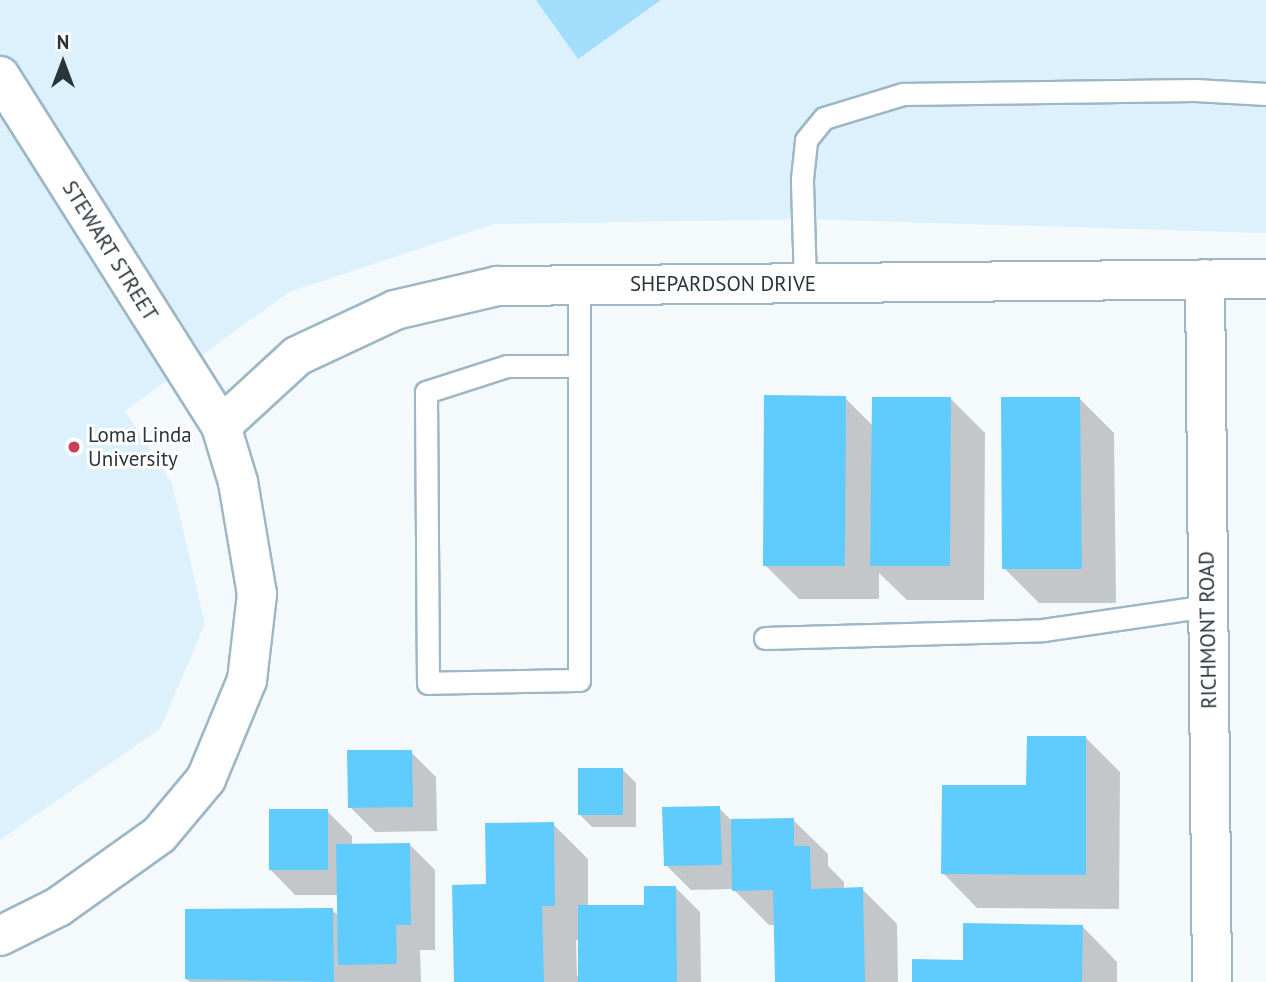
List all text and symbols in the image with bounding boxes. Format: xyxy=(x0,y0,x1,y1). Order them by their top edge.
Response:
north arrow xyxy=(28,28,98,98)
text: N xyxy=(57,30,69,54)
street label: STEWART STREET xyxy=(57,176,163,326)
street label: SHEPARDSON DRIVE xyxy=(630,271,816,297)
place label: Loma Linda University xyxy=(88,422,192,472)
marker: Loma Linda University xyxy=(66,439,82,455)
street label: RICHMONT ROAD xyxy=(1194,551,1222,709)

